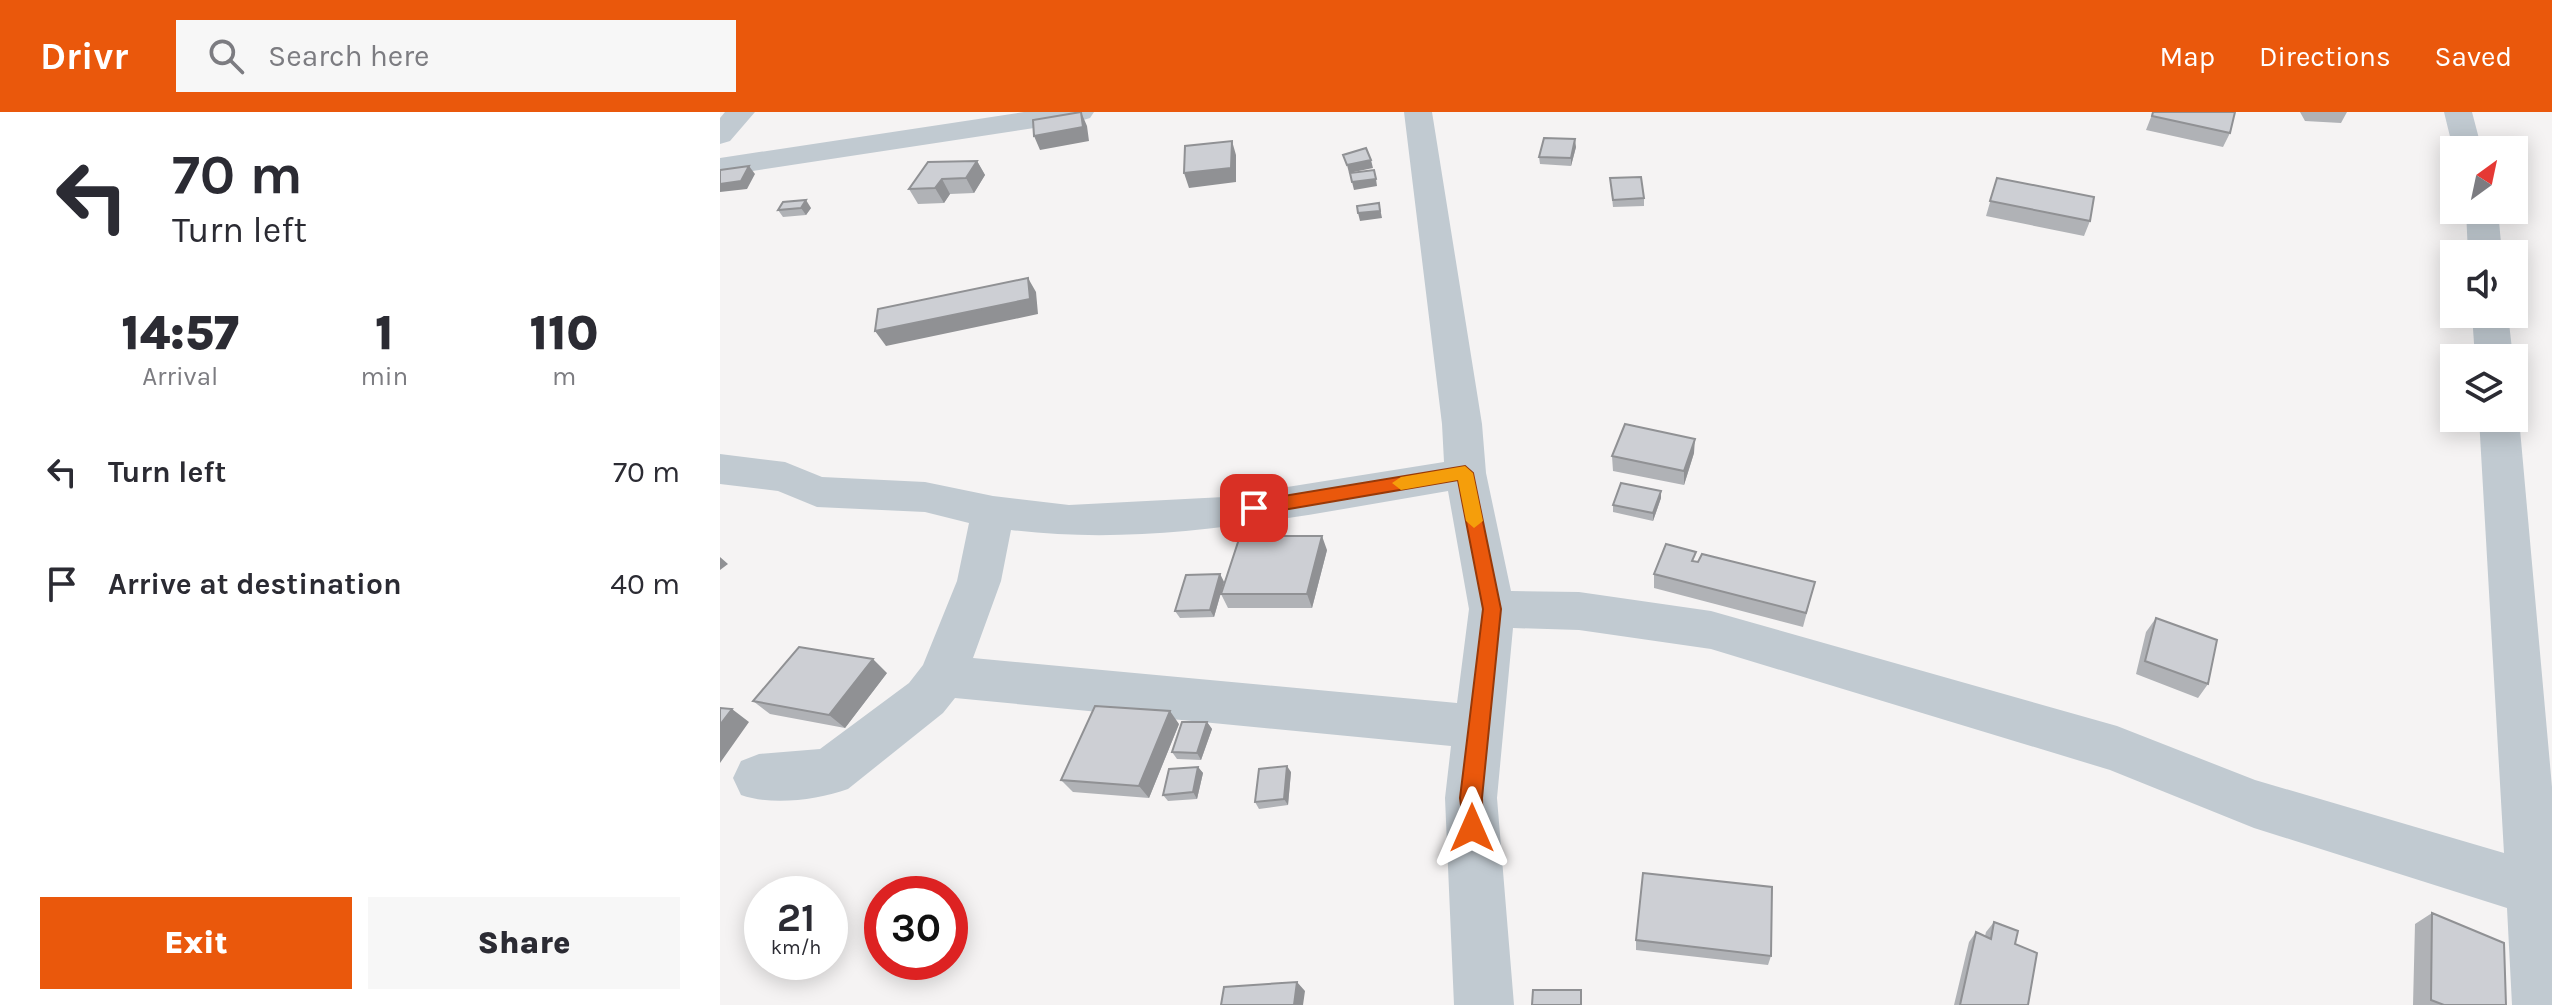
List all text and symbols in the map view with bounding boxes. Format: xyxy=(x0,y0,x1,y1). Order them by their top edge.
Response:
search box xyxy=(176,20,736,92)
text: Drivr xyxy=(40,34,128,79)
icon: search xyxy=(204,34,248,78)
text: Search here xyxy=(268,38,429,74)
text: Map xyxy=(2160,40,2215,73)
text: Directions xyxy=(2259,40,2391,73)
text: Saved xyxy=(2435,40,2512,73)
north arrow xyxy=(2440,136,2528,224)
map controls xyxy=(2440,136,2528,432)
text: 70 m xyxy=(172,142,303,207)
icon: left xyxy=(40,144,144,248)
text: Turn left xyxy=(172,209,307,251)
button: sound xyxy=(2440,240,2528,328)
text: 14:57 xyxy=(121,305,239,361)
text: 1 xyxy=(375,305,394,361)
text: 110 xyxy=(529,305,599,361)
button: layers xyxy=(2440,344,2528,432)
text: Arrival xyxy=(142,361,218,392)
text: min xyxy=(360,361,408,392)
text: m xyxy=(552,361,576,392)
icon: left xyxy=(40,450,84,494)
text: Turn left xyxy=(108,454,226,490)
text: 70 m xyxy=(613,454,680,490)
pin xyxy=(1220,474,1288,542)
icon: arrive xyxy=(1232,486,1276,530)
icon: arrive xyxy=(40,562,84,606)
text: Arrive at destination xyxy=(108,566,402,602)
text: 40 m xyxy=(610,566,680,602)
position arrow xyxy=(1430,786,1514,870)
speed limit sign: 30 xyxy=(864,876,968,980)
text: 21 xyxy=(777,894,815,941)
button: Exit xyxy=(40,897,352,989)
button: Share xyxy=(368,897,680,989)
text: km/h xyxy=(771,936,821,959)

